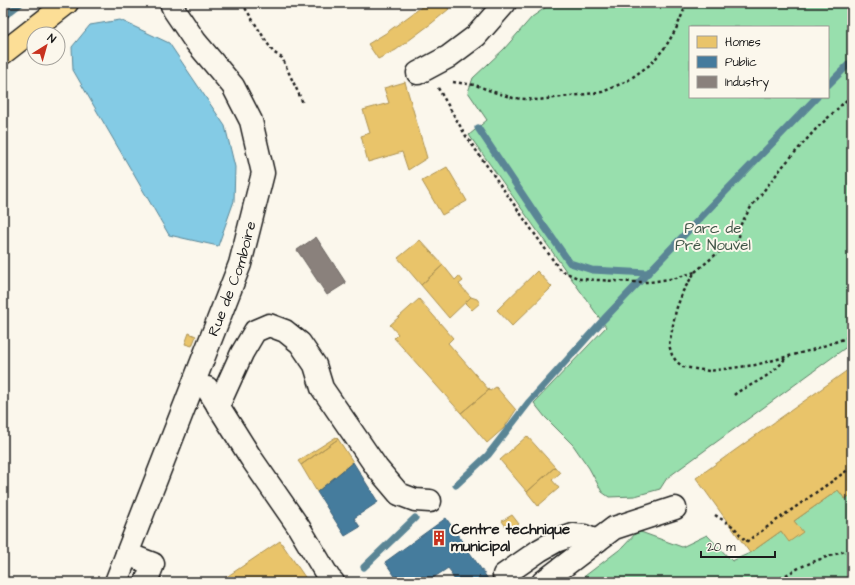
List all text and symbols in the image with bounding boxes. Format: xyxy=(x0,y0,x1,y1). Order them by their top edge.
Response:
north arrow xyxy=(26,26,66,66)
legend xyxy=(689,26,829,98)
text: N xyxy=(44,30,59,47)
text: Homes xyxy=(725,34,761,51)
text: Public xyxy=(725,54,757,71)
text: Industry xyxy=(725,74,770,92)
park label: Parc de Pré Nouvel xyxy=(675,218,751,256)
street label: Rue de Comboire xyxy=(202,219,261,339)
place label: Centre technique municipal xyxy=(451,519,570,557)
building icon: Centre technique municipal xyxy=(430,529,448,547)
scale bar xyxy=(701,533,775,559)
text: 20 m xyxy=(707,539,736,556)

